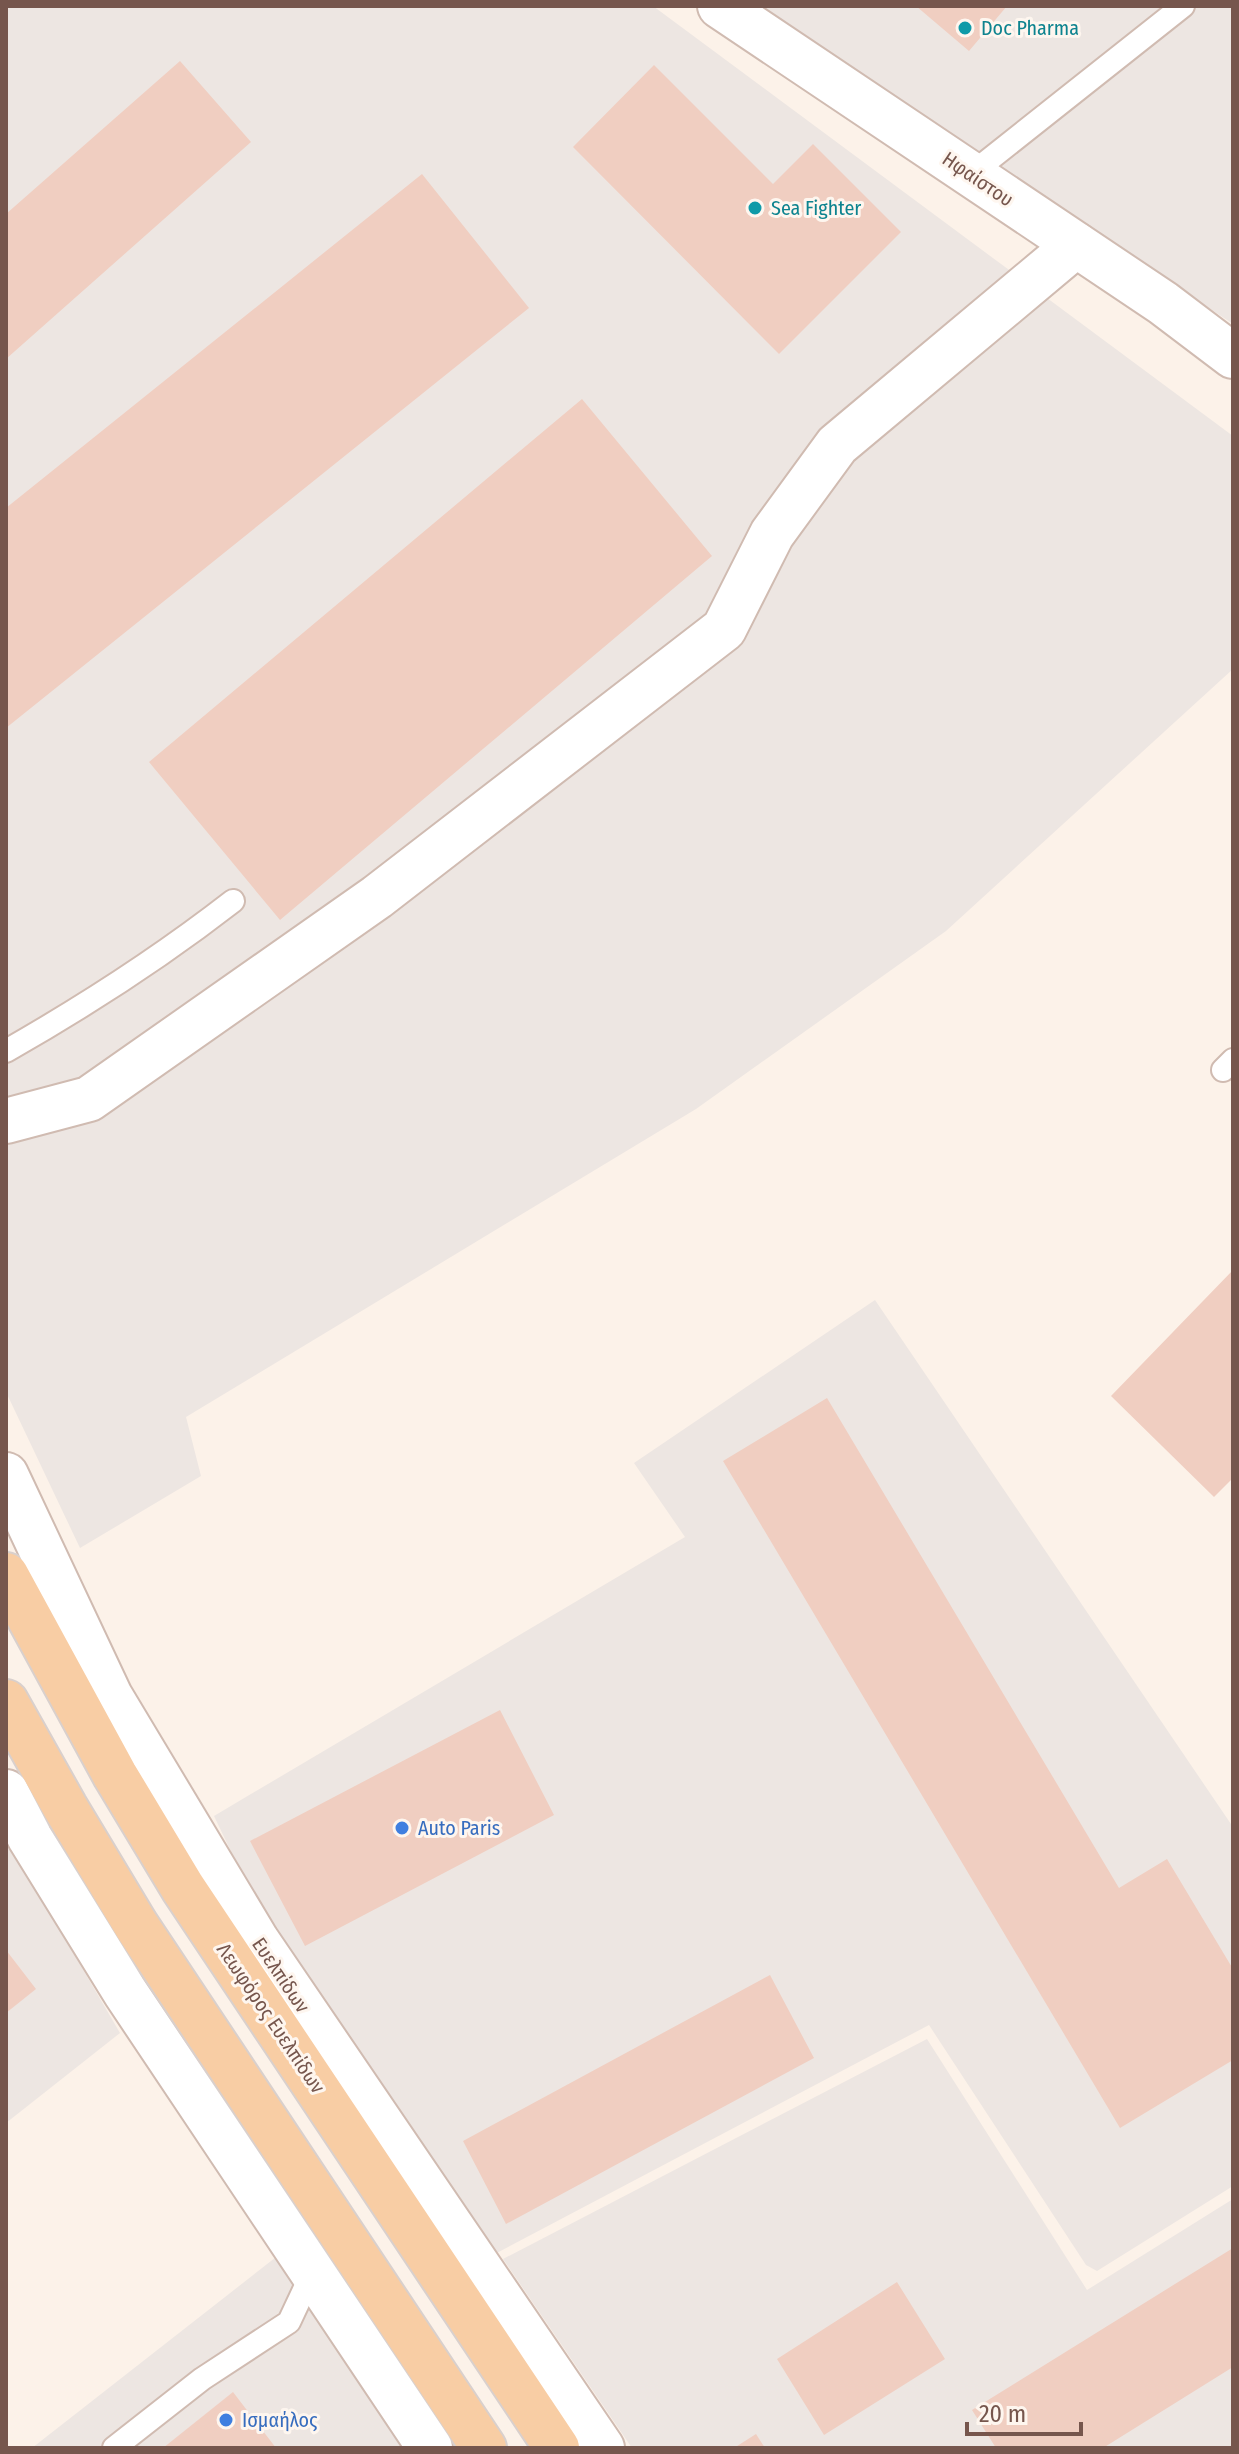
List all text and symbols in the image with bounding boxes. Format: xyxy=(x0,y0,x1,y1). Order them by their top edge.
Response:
place label: Doc Pharma xyxy=(981,16,1079,40)
marker: Doc Pharma xyxy=(956,19,974,37)
street label: Ηφαίστου xyxy=(938,147,1018,211)
place label: Sea Fighter xyxy=(771,196,861,220)
marker: Sea Fighter xyxy=(746,199,764,217)
place label: Auto Paris xyxy=(418,1816,500,1840)
marker: Auto Paris xyxy=(393,1819,411,1837)
street label: Ευελπίδων xyxy=(247,1933,315,2017)
street label: Λεωφόρος Ευελπίδων xyxy=(212,1938,330,2098)
scale bar xyxy=(967,2386,1081,2436)
text: 20 m xyxy=(979,2400,1026,2428)
place label: Ισμαήλος xyxy=(242,2408,318,2432)
marker: Ισμαήλος xyxy=(217,2411,235,2429)

